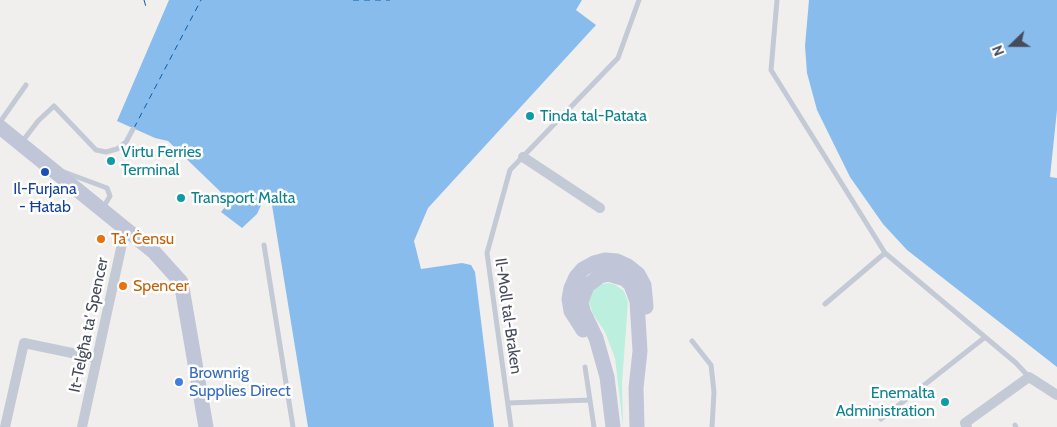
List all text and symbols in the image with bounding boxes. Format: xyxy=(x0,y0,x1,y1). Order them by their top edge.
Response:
north arrow xyxy=(987,20,1037,70)
text: N xyxy=(988,43,1008,59)
place label: Tinda tal-Patata xyxy=(540,106,647,126)
marker: Tinda tal-Patata xyxy=(524,110,536,122)
place label: Virtu Ferries Terminal xyxy=(121,142,201,180)
marker: Virtu Ferries Terminal xyxy=(105,155,117,167)
marker: Il-Furjana - Ħatab xyxy=(39,166,51,178)
place label: Il-Furjana - Ħatab xyxy=(13,179,77,217)
place label: Transport Malta xyxy=(191,188,295,208)
marker: Transport Malta xyxy=(175,192,187,204)
place label: Ta' Ċensu xyxy=(111,229,174,249)
marker: Ta' Ċensu xyxy=(95,233,107,245)
street label: It-Telgħa ta' Spencer xyxy=(65,256,113,394)
street label: Il-Moll tal-Braken xyxy=(490,257,526,375)
place label: Spencer xyxy=(133,276,189,296)
marker: Spencer xyxy=(117,280,129,292)
place label: Brownrig Supplies Direct xyxy=(189,363,291,401)
marker: Brownrig Supplies Direct xyxy=(173,376,185,388)
place label: Enemalta Administration xyxy=(836,383,935,421)
marker: Enemalta Administration xyxy=(939,396,951,408)

